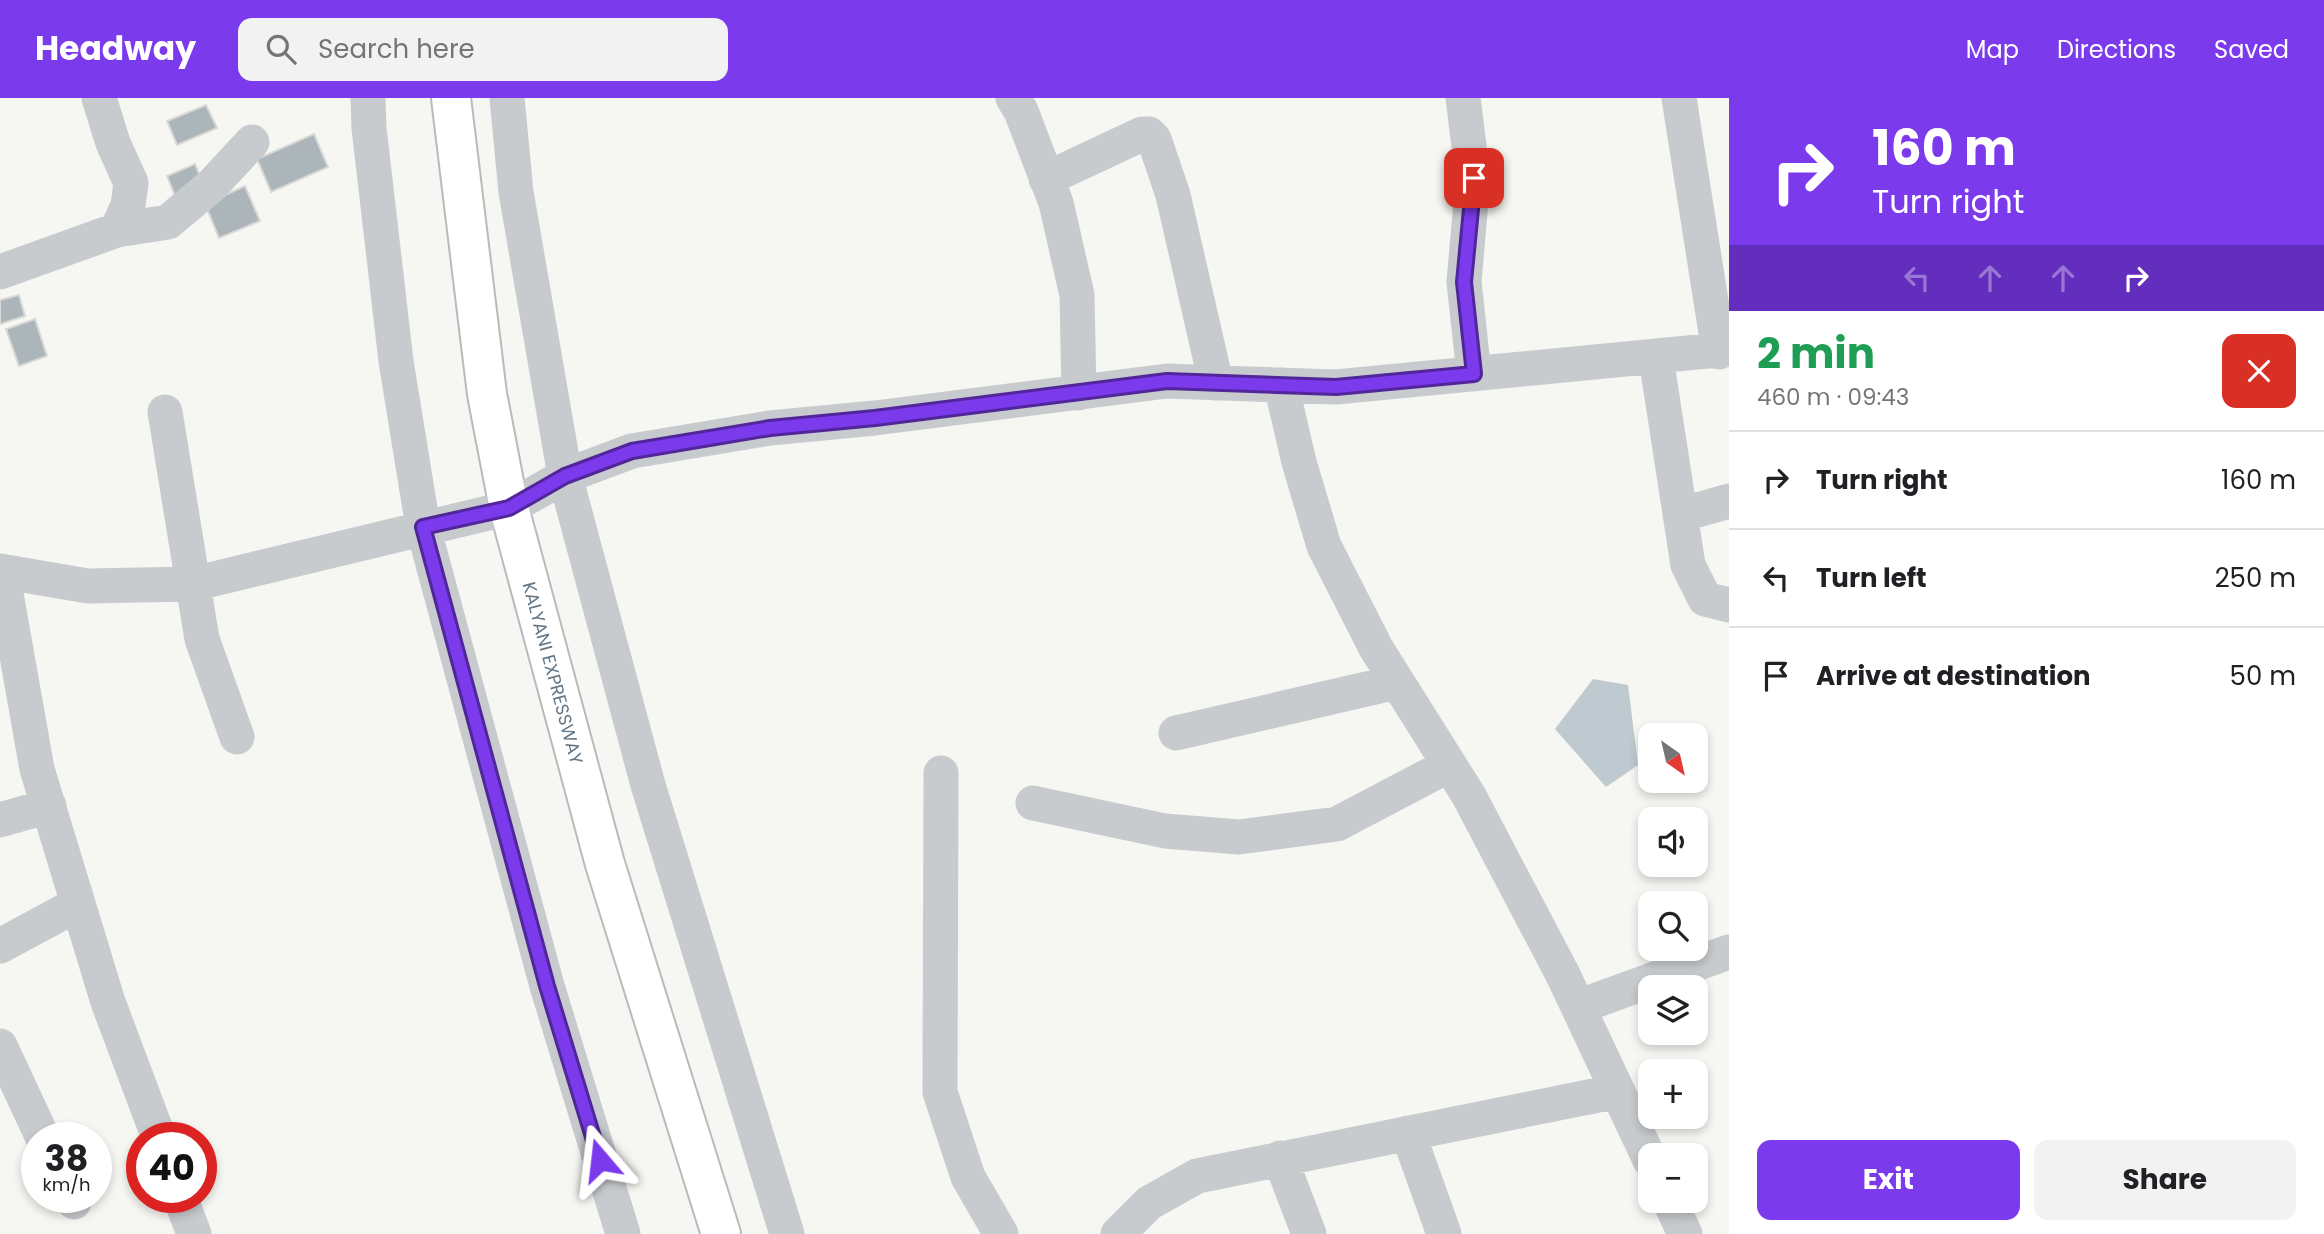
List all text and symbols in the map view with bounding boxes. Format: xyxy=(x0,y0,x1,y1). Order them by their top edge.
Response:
search box xyxy=(238,18,728,81)
text: Headway xyxy=(35,25,196,72)
icon: search xyxy=(262,30,300,68)
text: Search here xyxy=(318,31,475,67)
text: Map xyxy=(1966,33,2019,66)
text: Directions xyxy=(2057,33,2176,66)
text: Saved xyxy=(2214,33,2289,66)
text: 160 m xyxy=(1872,114,2016,182)
icon: right xyxy=(1757,126,1848,217)
pin xyxy=(1444,148,1504,208)
icon: arrive xyxy=(1455,159,1493,197)
text: Turn right xyxy=(1872,179,2024,224)
icon: left xyxy=(1898,259,1936,297)
icon: ahead xyxy=(1971,259,2009,297)
icon: ahead xyxy=(2044,259,2082,297)
icon: right xyxy=(2117,259,2155,297)
text: 2 min xyxy=(1757,324,1875,383)
button: close xyxy=(2222,334,2296,408)
text: 460 m · 09:43 xyxy=(1757,381,1909,413)
icon: right xyxy=(1757,461,1795,499)
text: Turn right xyxy=(1816,462,1948,498)
text: 160 m xyxy=(2221,462,2296,498)
icon: left xyxy=(1757,559,1795,597)
text: Turn left xyxy=(1816,560,1927,596)
text: 250 m xyxy=(2215,560,2296,596)
street label: KALYANI EXPRESSWAY xyxy=(517,579,589,767)
icon: arrive xyxy=(1757,657,1795,695)
text: Arrive at destination xyxy=(1816,658,2091,694)
text: 50 m xyxy=(2230,658,2296,694)
north arrow xyxy=(1638,723,1708,793)
map controls xyxy=(1638,723,1708,1213)
button: sound xyxy=(1638,807,1708,877)
button: search xyxy=(1638,891,1708,961)
button: layers xyxy=(1638,975,1708,1045)
button: + xyxy=(1638,1059,1708,1129)
speed limit sign: 40 xyxy=(126,1122,217,1213)
position arrow xyxy=(563,1123,637,1197)
text: 38 xyxy=(45,1134,88,1183)
button: Exit xyxy=(1757,1140,2020,1220)
button: Share xyxy=(2034,1140,2296,1220)
button: − xyxy=(1638,1143,1708,1213)
text: km/h xyxy=(43,1172,90,1197)

